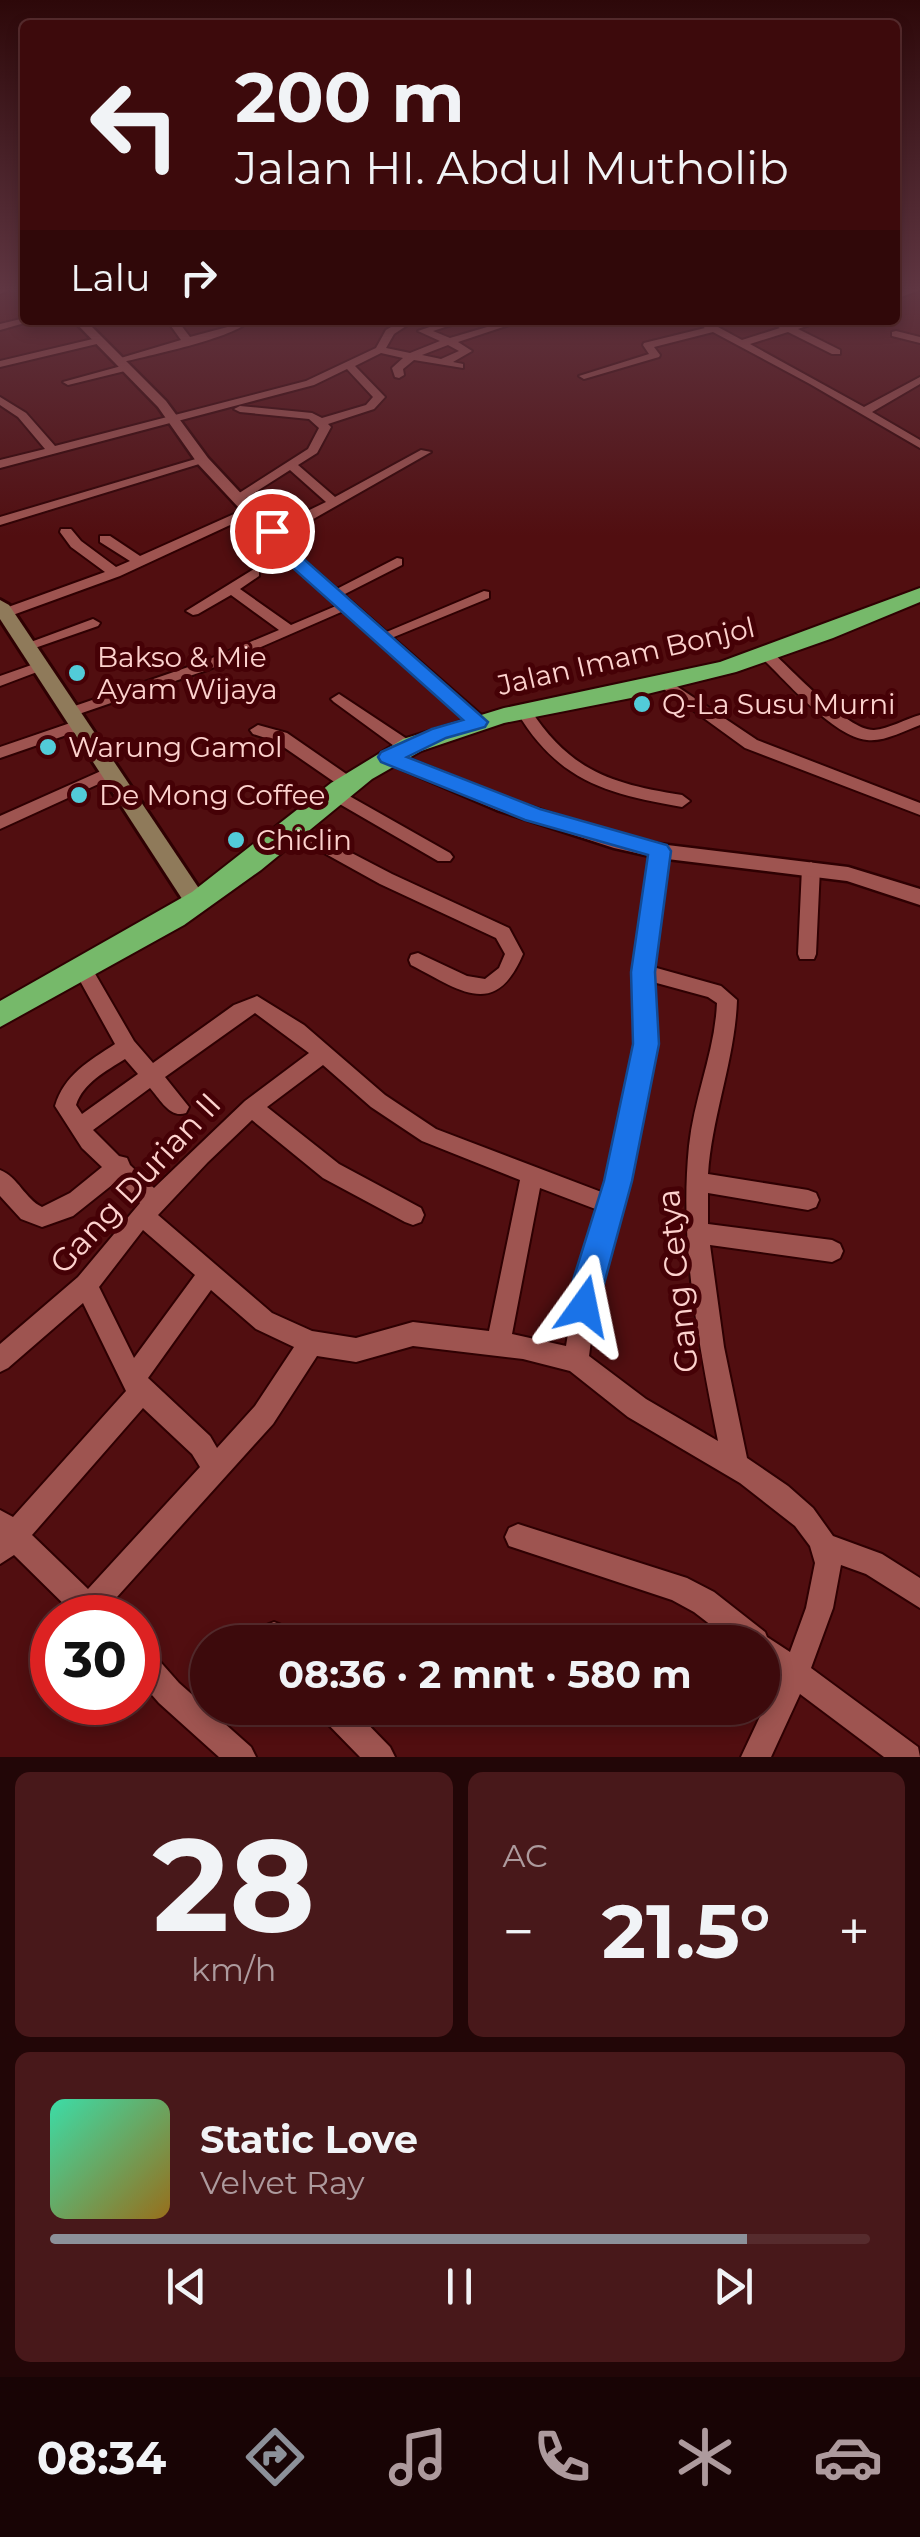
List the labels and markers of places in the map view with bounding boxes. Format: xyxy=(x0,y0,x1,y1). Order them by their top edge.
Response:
pin xyxy=(230,489,315,574)
place label: Bakso & Mie Ayam Wijaya xyxy=(97,640,278,706)
marker: Bakso & Mie Ayam Wijaya xyxy=(66,662,88,684)
place label: Q-La Susu Murni xyxy=(662,687,896,721)
marker: Q-La Susu Murni xyxy=(631,693,653,715)
place label: Warung Gamol xyxy=(68,730,283,764)
marker: Warung Gamol xyxy=(37,736,59,758)
place label: De Mong Coffee xyxy=(99,778,326,812)
marker: De Mong Coffee xyxy=(68,784,90,806)
place label: Chiclin xyxy=(256,823,352,857)
marker: Chiclin xyxy=(225,829,247,851)

